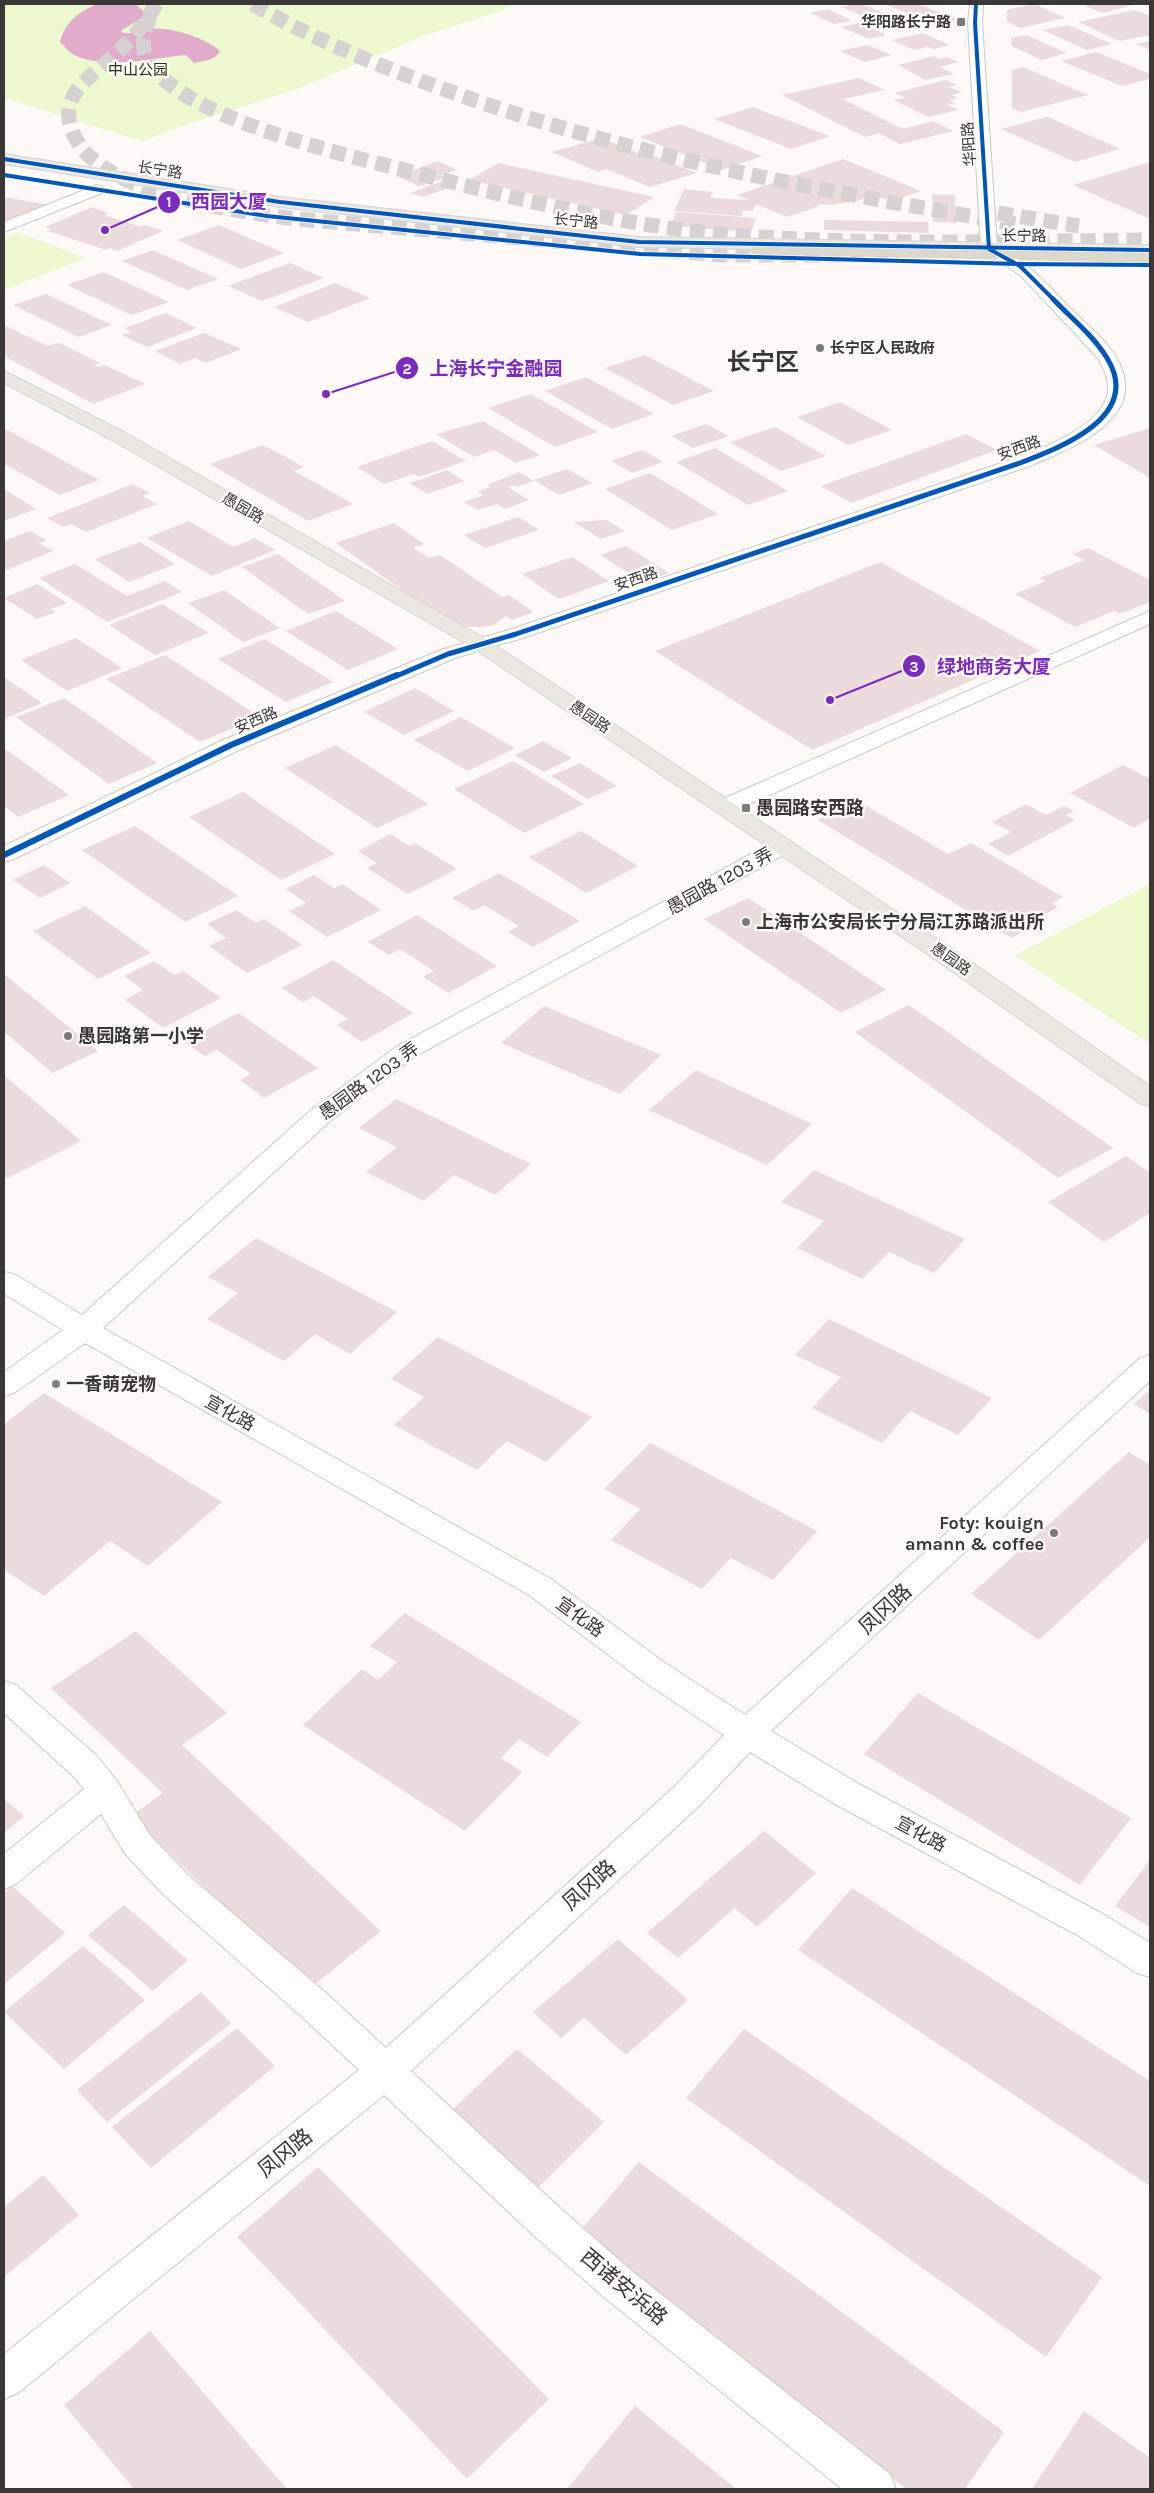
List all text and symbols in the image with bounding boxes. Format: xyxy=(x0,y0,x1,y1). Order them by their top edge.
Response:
place label: 华阳路长宁路 xyxy=(861,13,951,31)
marker: 华阳路长宁路 xyxy=(955,16,967,28)
park label: 中山公园 xyxy=(108,61,168,79)
street label: 华阳路 xyxy=(958,121,980,167)
street label: 长宁路 xyxy=(136,158,184,182)
callout: 西园大厦 xyxy=(156,185,277,219)
text: 西园大厦 xyxy=(191,191,267,213)
text: 1 xyxy=(166,193,172,211)
street label: 长宁路 xyxy=(553,210,599,232)
street label: 长宁路 xyxy=(1001,227,1047,245)
place label: 长宁区人民政府 xyxy=(830,339,935,357)
marker: 长宁区人民政府 xyxy=(814,342,826,354)
district label: 长宁区 xyxy=(727,348,799,376)
callout: 上海长宁金融园 xyxy=(394,351,572,385)
text: 上海长宁金融园 xyxy=(429,358,563,380)
text: 2 xyxy=(402,360,412,378)
street label: 安西路 xyxy=(995,432,1043,464)
street label: 愚园路 xyxy=(219,489,267,527)
street label: 安西路 xyxy=(612,563,660,595)
callout: 绿地商务大厦 xyxy=(902,649,1061,683)
text: 绿地商务大厦 xyxy=(937,656,1051,678)
text: 3 xyxy=(909,658,919,676)
street label: 愚园路 xyxy=(566,697,614,737)
street label: 安西路 xyxy=(232,703,280,737)
place label: 愚园路安西路 xyxy=(756,797,864,819)
marker: 愚园路安西路 xyxy=(740,802,752,814)
street label: 愚园路 1203 弄 xyxy=(663,843,777,919)
place label: 上海市公安局长宁分局江苏路派出所 xyxy=(756,911,1044,933)
marker: 上海市公安局长宁分局江苏路派出所 xyxy=(740,916,752,928)
street label: 愚园路 xyxy=(927,939,975,979)
place label: 愚园路第一小学 xyxy=(78,1025,204,1047)
marker: 愚园路第一小学 xyxy=(62,1030,74,1042)
street label: 愚园路 1203 弄 xyxy=(315,1037,423,1125)
place label: 一香萌宠物 xyxy=(66,1373,156,1395)
marker: 一香萌宠物 xyxy=(50,1378,62,1390)
street label: 宣化路 xyxy=(201,1390,259,1436)
place label: Foty: kouign amann & coffee xyxy=(905,1512,1044,1555)
marker: Foty: kouign amann & coffee xyxy=(1048,1527,1060,1539)
street label: 凤冈路 xyxy=(854,1579,916,1639)
street label: 宣化路 xyxy=(552,1592,608,1642)
street label: 宣化路 xyxy=(892,1812,950,1856)
street label: 凤冈路 xyxy=(558,1855,620,1915)
street label: 凤冈路 xyxy=(253,2124,317,2182)
street label: 西诸安浜路 xyxy=(576,2244,672,2330)

